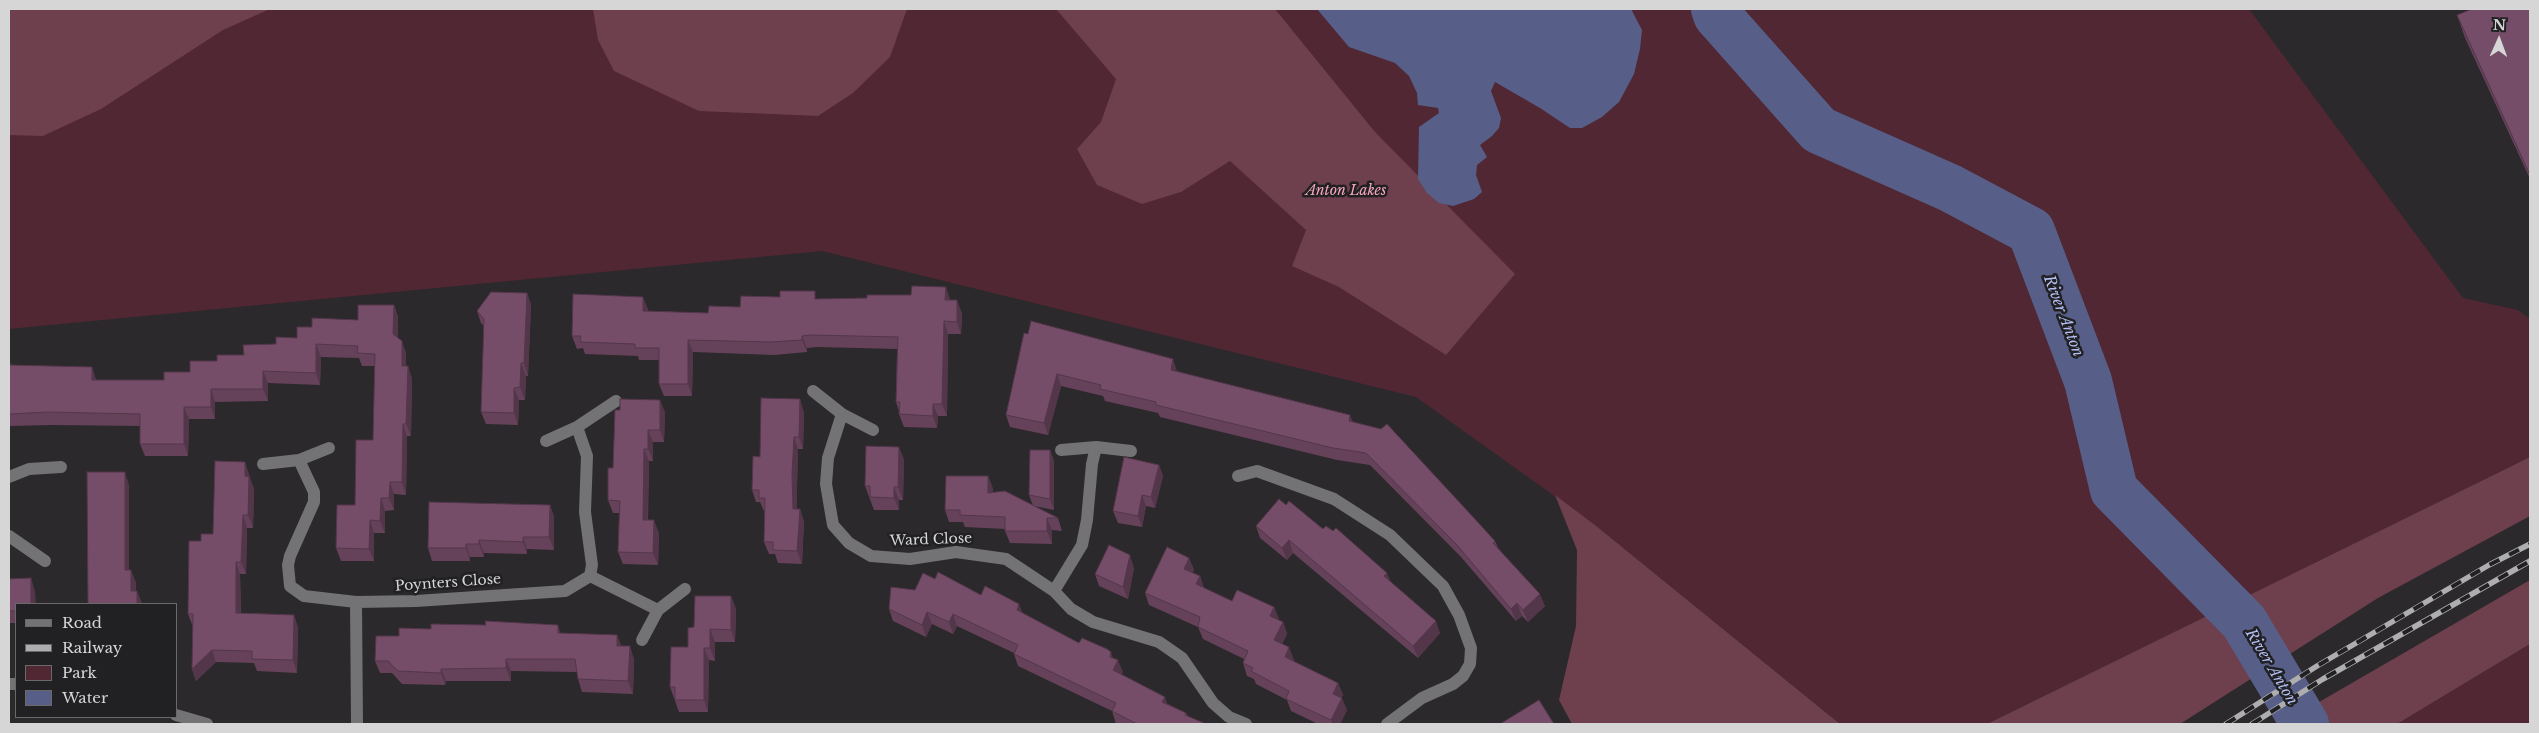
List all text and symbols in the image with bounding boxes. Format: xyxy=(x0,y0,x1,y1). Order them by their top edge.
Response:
north arrow xyxy=(2474,15,2524,65)
text: N xyxy=(2493,16,2506,34)
park label: Anton Lakes xyxy=(1306,183,1386,199)
water label: River Anton xyxy=(2039,273,2087,359)
street label: Ward Close xyxy=(890,530,972,550)
street label: Poynters Close xyxy=(394,571,502,595)
legend xyxy=(15,603,178,718)
text: Road xyxy=(62,613,102,632)
water label: River Anton xyxy=(2241,626,2301,708)
text: Railway xyxy=(62,638,122,657)
text: Park xyxy=(62,663,97,682)
text: Water xyxy=(62,688,108,707)

